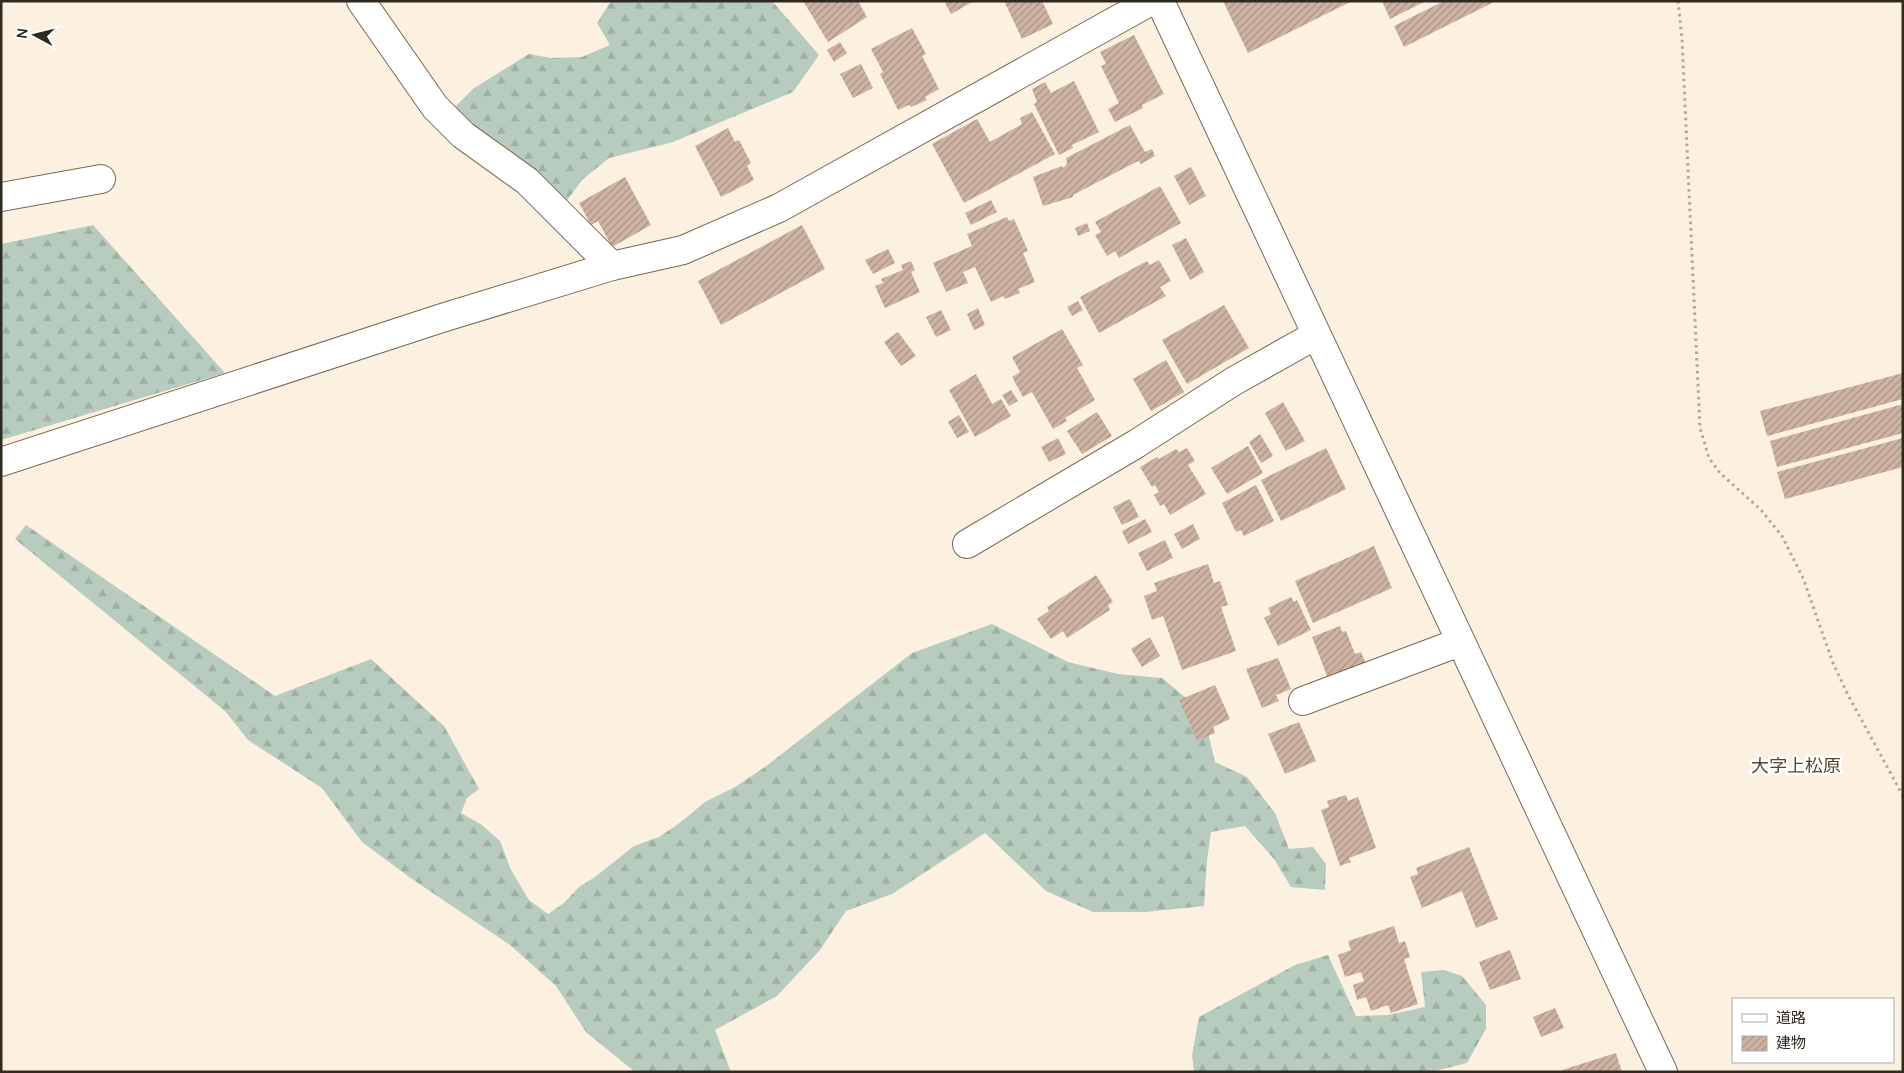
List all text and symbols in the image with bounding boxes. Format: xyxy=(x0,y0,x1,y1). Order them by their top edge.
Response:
north arrow xyxy=(10,10,60,60)
text: N xyxy=(12,27,32,40)
district label: 大字上松原 xyxy=(1751,753,1841,777)
legend xyxy=(1732,998,1894,1063)
text: 道路 xyxy=(1776,1007,1806,1028)
text: 建物 xyxy=(1776,1032,1806,1053)

